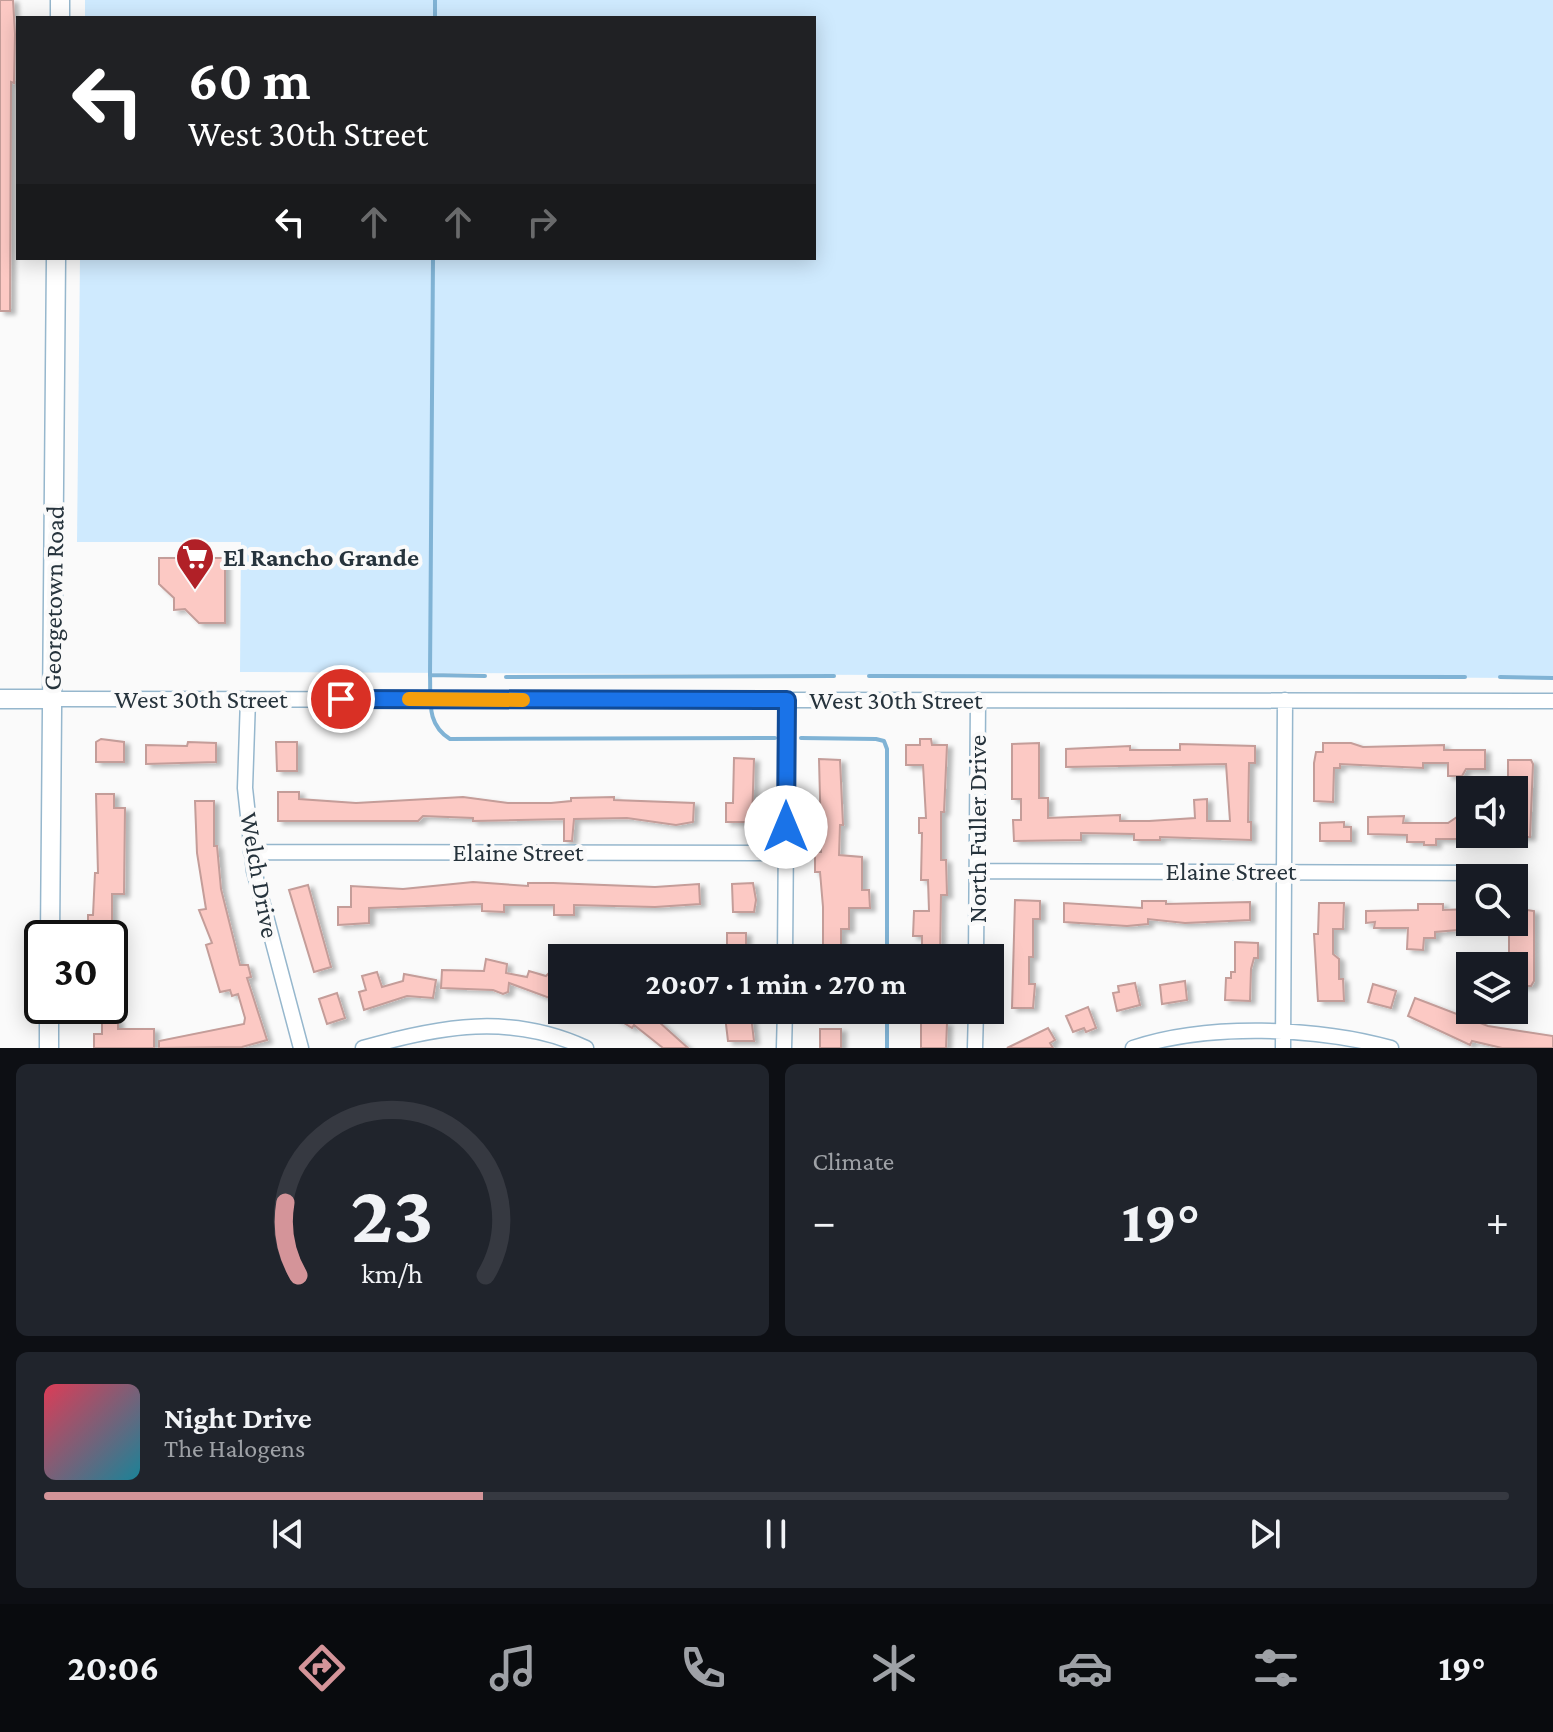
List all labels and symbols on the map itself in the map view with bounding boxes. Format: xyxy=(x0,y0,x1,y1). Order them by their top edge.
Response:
street label: Georgetown Road xyxy=(37,505,70,691)
supermarket icon: El Rancho Grande xyxy=(174,536,216,591)
place label: El Rancho Grande xyxy=(223,543,419,572)
pin xyxy=(307,665,375,733)
street label: West 30th Street xyxy=(114,685,288,714)
street label: West 30th Street xyxy=(809,686,983,715)
street label: North Fuller Drive xyxy=(963,735,992,923)
position arrow xyxy=(744,785,828,869)
street label: Welch Drive xyxy=(234,810,285,940)
street label: Elaine Street xyxy=(453,838,584,867)
street label: Elaine Street xyxy=(1166,857,1297,886)
speed limit sign: 30 xyxy=(24,920,128,1024)

